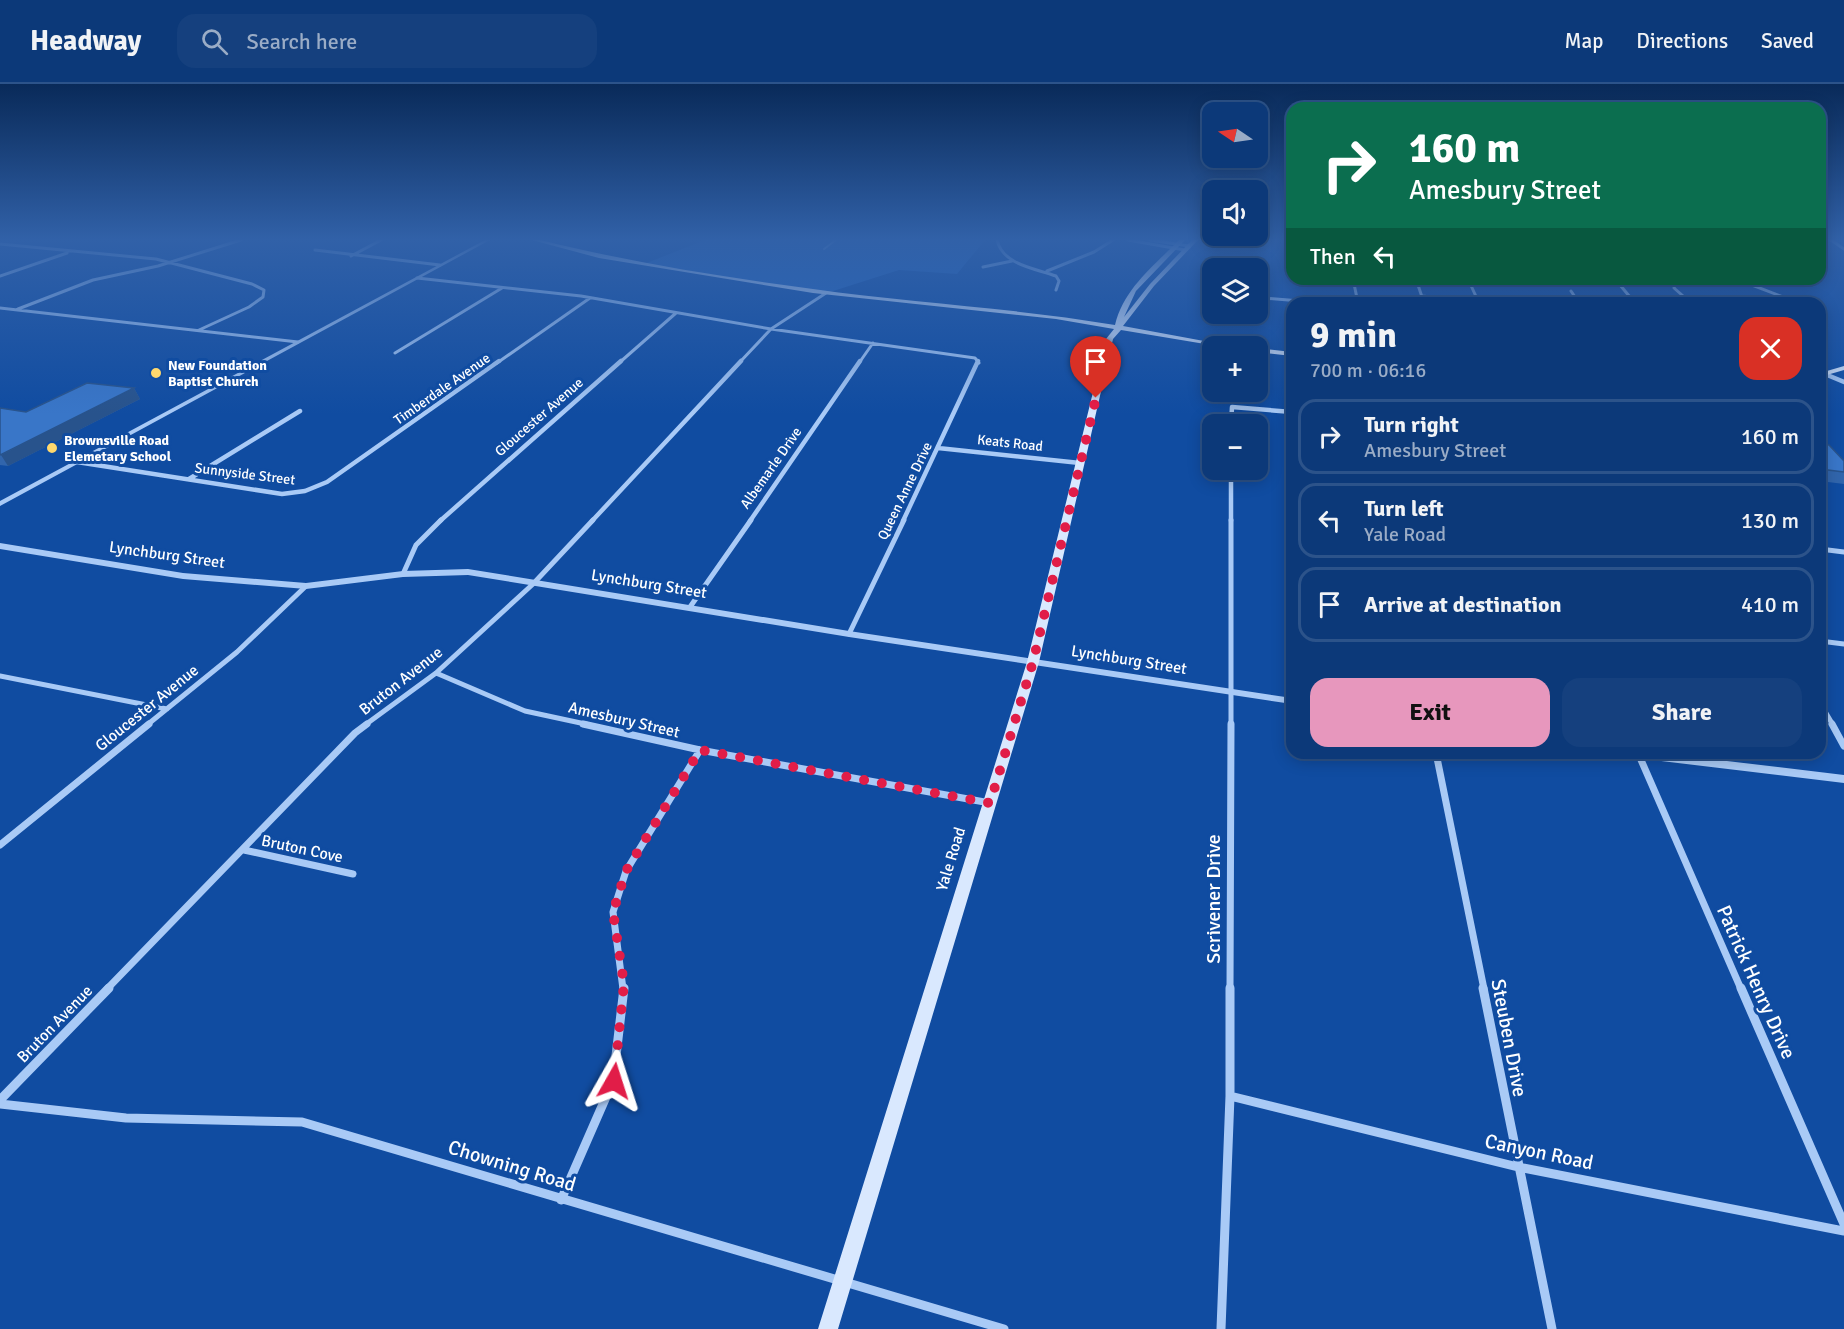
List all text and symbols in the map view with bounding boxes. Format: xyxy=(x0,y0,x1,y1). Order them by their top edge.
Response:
search box xyxy=(177,14,597,68)
text: Headway xyxy=(30,24,141,58)
icon: search xyxy=(198,25,231,58)
text: Search here xyxy=(246,28,357,55)
text: Map xyxy=(1565,28,1603,54)
text: Directions xyxy=(1636,28,1728,54)
text: Saved xyxy=(1761,28,1814,54)
north arrow xyxy=(1202,102,1268,168)
map controls xyxy=(1202,102,1268,480)
text: 160 m xyxy=(1409,123,1520,174)
icon: right xyxy=(1310,126,1388,204)
text: Amesbury Street xyxy=(1409,174,1601,207)
button: sound xyxy=(1202,180,1268,246)
icon: left xyxy=(1368,240,1401,273)
text: Then xyxy=(1310,243,1356,270)
button: layers xyxy=(1202,258,1268,324)
text: 9 min xyxy=(1310,313,1397,358)
button: close xyxy=(1739,317,1802,380)
pin xyxy=(1070,336,1121,398)
button: + xyxy=(1202,336,1268,402)
icon: arrive xyxy=(1079,345,1112,378)
street label: Timberdale Avenue xyxy=(391,349,493,429)
place label: New Foundation Baptist Church xyxy=(168,357,267,390)
text: 700 m · 06:16 xyxy=(1310,358,1426,383)
marker: New Foundation Baptist Church xyxy=(149,366,163,380)
street label: Gloucester Avenue xyxy=(491,374,587,460)
text: Turn right xyxy=(1364,411,1459,438)
button: − xyxy=(1202,414,1268,480)
icon: right xyxy=(1313,420,1346,453)
text: 160 m xyxy=(1741,423,1799,450)
street label: Albemarle Drive xyxy=(737,424,805,512)
street label: Keats Road xyxy=(976,431,1044,455)
place label: Brownsville Road Elemetary School xyxy=(64,432,172,465)
text: Amesbury Street xyxy=(1364,438,1506,463)
street label: Queen Anne Drive xyxy=(874,439,936,543)
marker: Brownsville Road Elemetary School xyxy=(45,441,59,455)
street label: Sunnyside Street xyxy=(194,459,296,489)
text: Turn left xyxy=(1364,495,1444,522)
icon: left xyxy=(1313,504,1346,537)
text: 130 m xyxy=(1741,507,1799,534)
text: Yale Road xyxy=(1364,522,1446,547)
street label: Lynchburg Street xyxy=(108,537,227,573)
street label: Lynchburg Street xyxy=(590,565,709,603)
icon: arrive xyxy=(1313,588,1346,621)
text: Arrive at destination xyxy=(1364,591,1561,618)
text: 410 m xyxy=(1741,591,1799,618)
street label: Lynchburg Street xyxy=(1070,641,1189,679)
street label: Bruton Avenue xyxy=(355,642,447,720)
street label: Gloucester Avenue xyxy=(91,660,203,756)
button: Exit xyxy=(1310,678,1550,747)
button: Share xyxy=(1562,678,1802,747)
street label: Amesbury Street xyxy=(566,697,682,743)
street label: Yale Road xyxy=(932,825,970,893)
street label: Bruton Cove xyxy=(259,831,345,867)
street label: Scrivener Drive xyxy=(1201,834,1226,964)
street label: Patrick Henry Drive xyxy=(1711,901,1801,1063)
street label: Steuben Drive xyxy=(1485,977,1533,1099)
street label: Bruton Avenue xyxy=(13,981,97,1067)
position arrow xyxy=(582,1049,646,1113)
street label: Canyon Road xyxy=(1482,1128,1596,1176)
street label: Chowning Road xyxy=(445,1135,579,1197)

